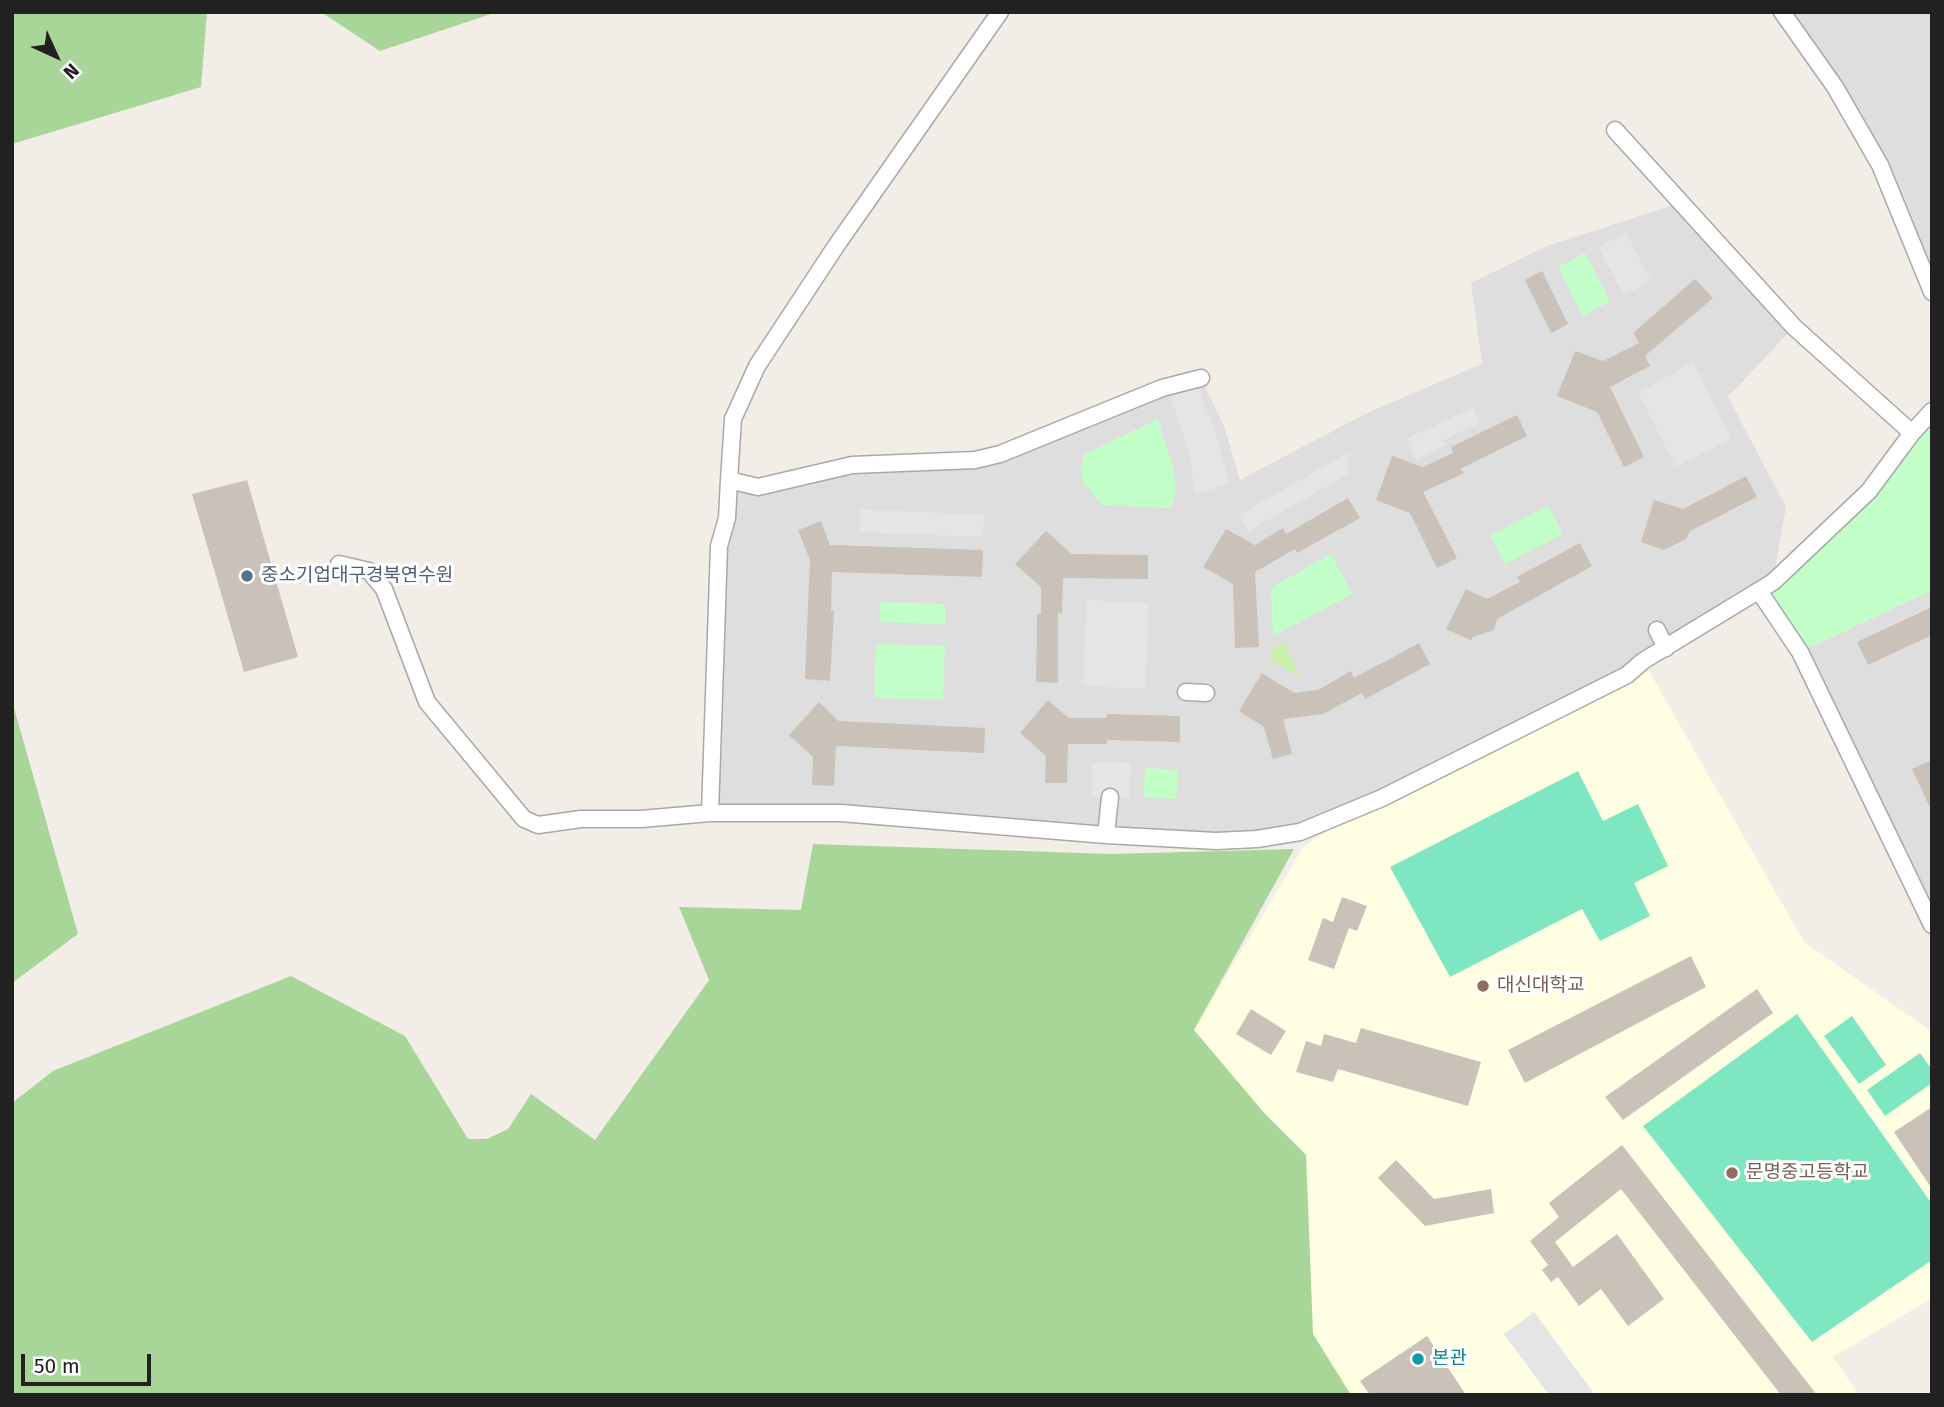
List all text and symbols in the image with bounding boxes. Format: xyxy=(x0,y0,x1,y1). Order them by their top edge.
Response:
north arrow xyxy=(21,21,91,91)
text: N xyxy=(59,59,84,84)
place label: 중소기업대구경북연수원 xyxy=(261,565,453,587)
marker: 중소기업대구경북연수원 xyxy=(239,568,255,584)
place label: 대신대학교 xyxy=(1497,975,1584,997)
marker: 대신대학교 xyxy=(1475,978,1491,994)
place label: 문명중고등학교 xyxy=(1746,1162,1868,1184)
marker: 문명중고등학교 xyxy=(1724,1165,1740,1181)
scale bar xyxy=(24,1340,154,1384)
place label: 본관 xyxy=(1432,1348,1467,1370)
marker: 본관 xyxy=(1410,1351,1426,1367)
text: 50 m xyxy=(34,1353,80,1379)

